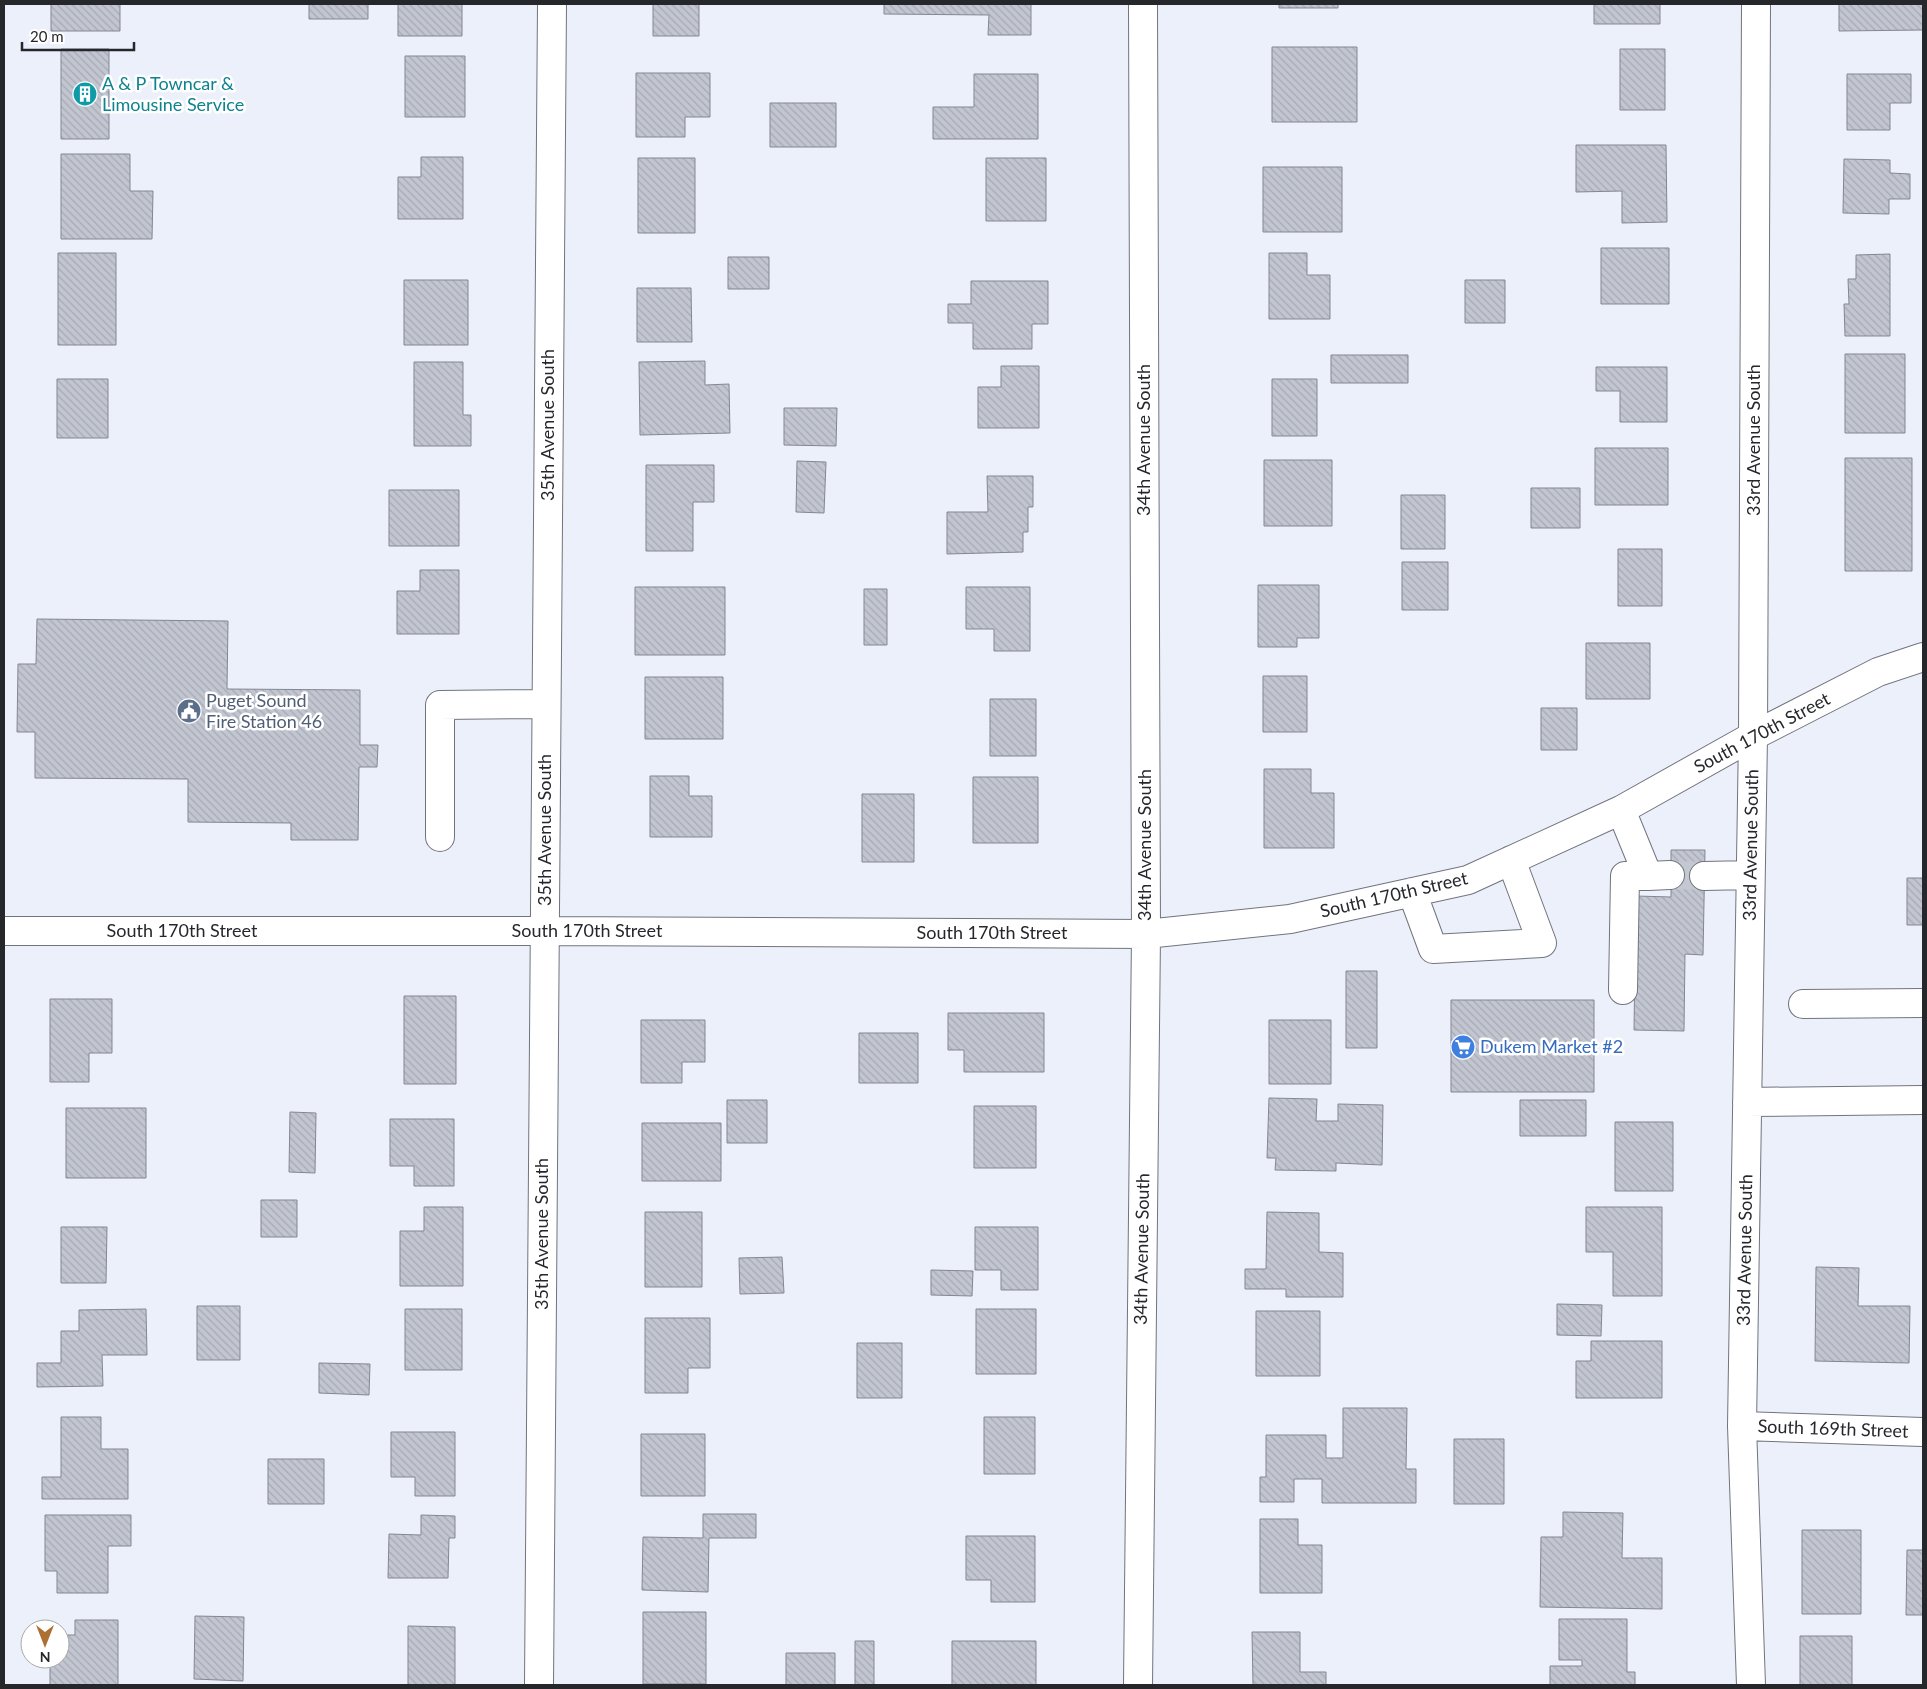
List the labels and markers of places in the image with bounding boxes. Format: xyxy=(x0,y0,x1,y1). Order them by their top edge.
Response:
place label: A & P Towncar & Limousine Service xyxy=(102,72,244,115)
building icon: A & P Towncar & Limousine Service xyxy=(72,81,98,107)
place label: Puget Sound Fire Station 46 xyxy=(206,689,322,732)
public building icon: Puget Sound Fire Station 46 xyxy=(176,698,202,724)
supermarket icon: Dukem Market #2 xyxy=(1450,1034,1476,1060)
place label: Dukem Market #2 xyxy=(1480,1035,1623,1057)

